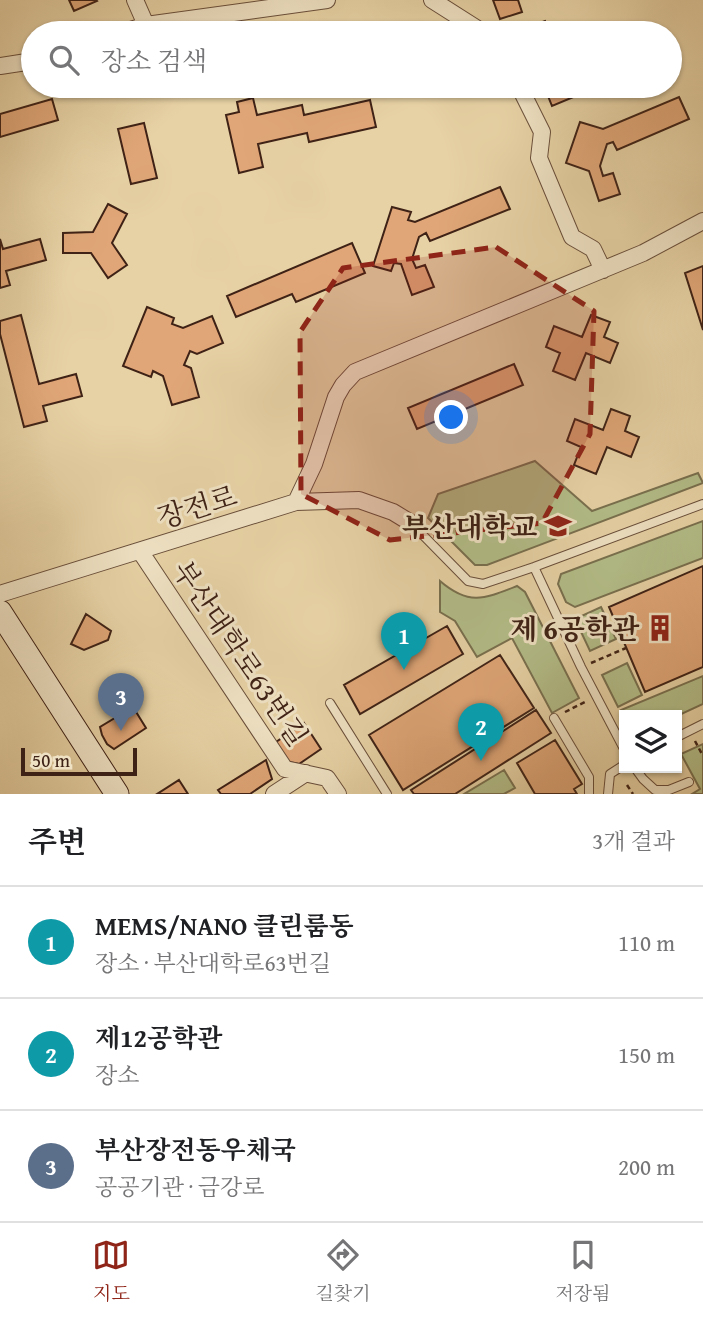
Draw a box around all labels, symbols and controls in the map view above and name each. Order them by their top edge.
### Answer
search box [21,21,682,98]
icon: search [45,41,83,79]
text: 장소 검색 [101,41,207,80]
your location [434,400,468,434]
street label: 장전로 [152,475,242,537]
place label: 부산대학교 [402,506,537,547]
school or university icon: 부산대학교 [543,511,573,541]
street label: 부산대학로63번길 [164,552,318,754]
place label: 제 6공학관 [510,608,640,649]
pin: 1 [381,612,427,670]
building icon: 제 6공학관 [645,613,675,643]
pin: 3 [98,673,144,731]
pin: 2 [458,703,504,761]
map controls [619,710,682,773]
button: layers [619,710,682,773]
scale bar [21,745,136,777]
text: 50 m [32,746,70,774]
text: 주변 [28,819,86,863]
text: 3개 결과 [592,824,675,857]
text: MEMS/NANO 클린룸동 [95,906,354,945]
text: 1 [45,926,57,959]
text: 110 m [618,926,675,959]
text: 장소 · 부산대학로63번길 [95,946,331,979]
text: 제12공학관 [95,1018,222,1057]
text: 2 [45,1038,57,1071]
text: 150 m [618,1038,675,1071]
text: 장소 [95,1058,139,1091]
text: 부산장전동우체국 [95,1130,296,1169]
text: 3 [45,1150,57,1183]
text: 200 m [618,1150,675,1183]
text: 공공기관 · 금강로 [95,1170,264,1203]
tab: 지도 [92,1236,130,1307]
tab: 길찾기 [315,1236,370,1307]
tab: 저장됨 [555,1236,611,1307]

